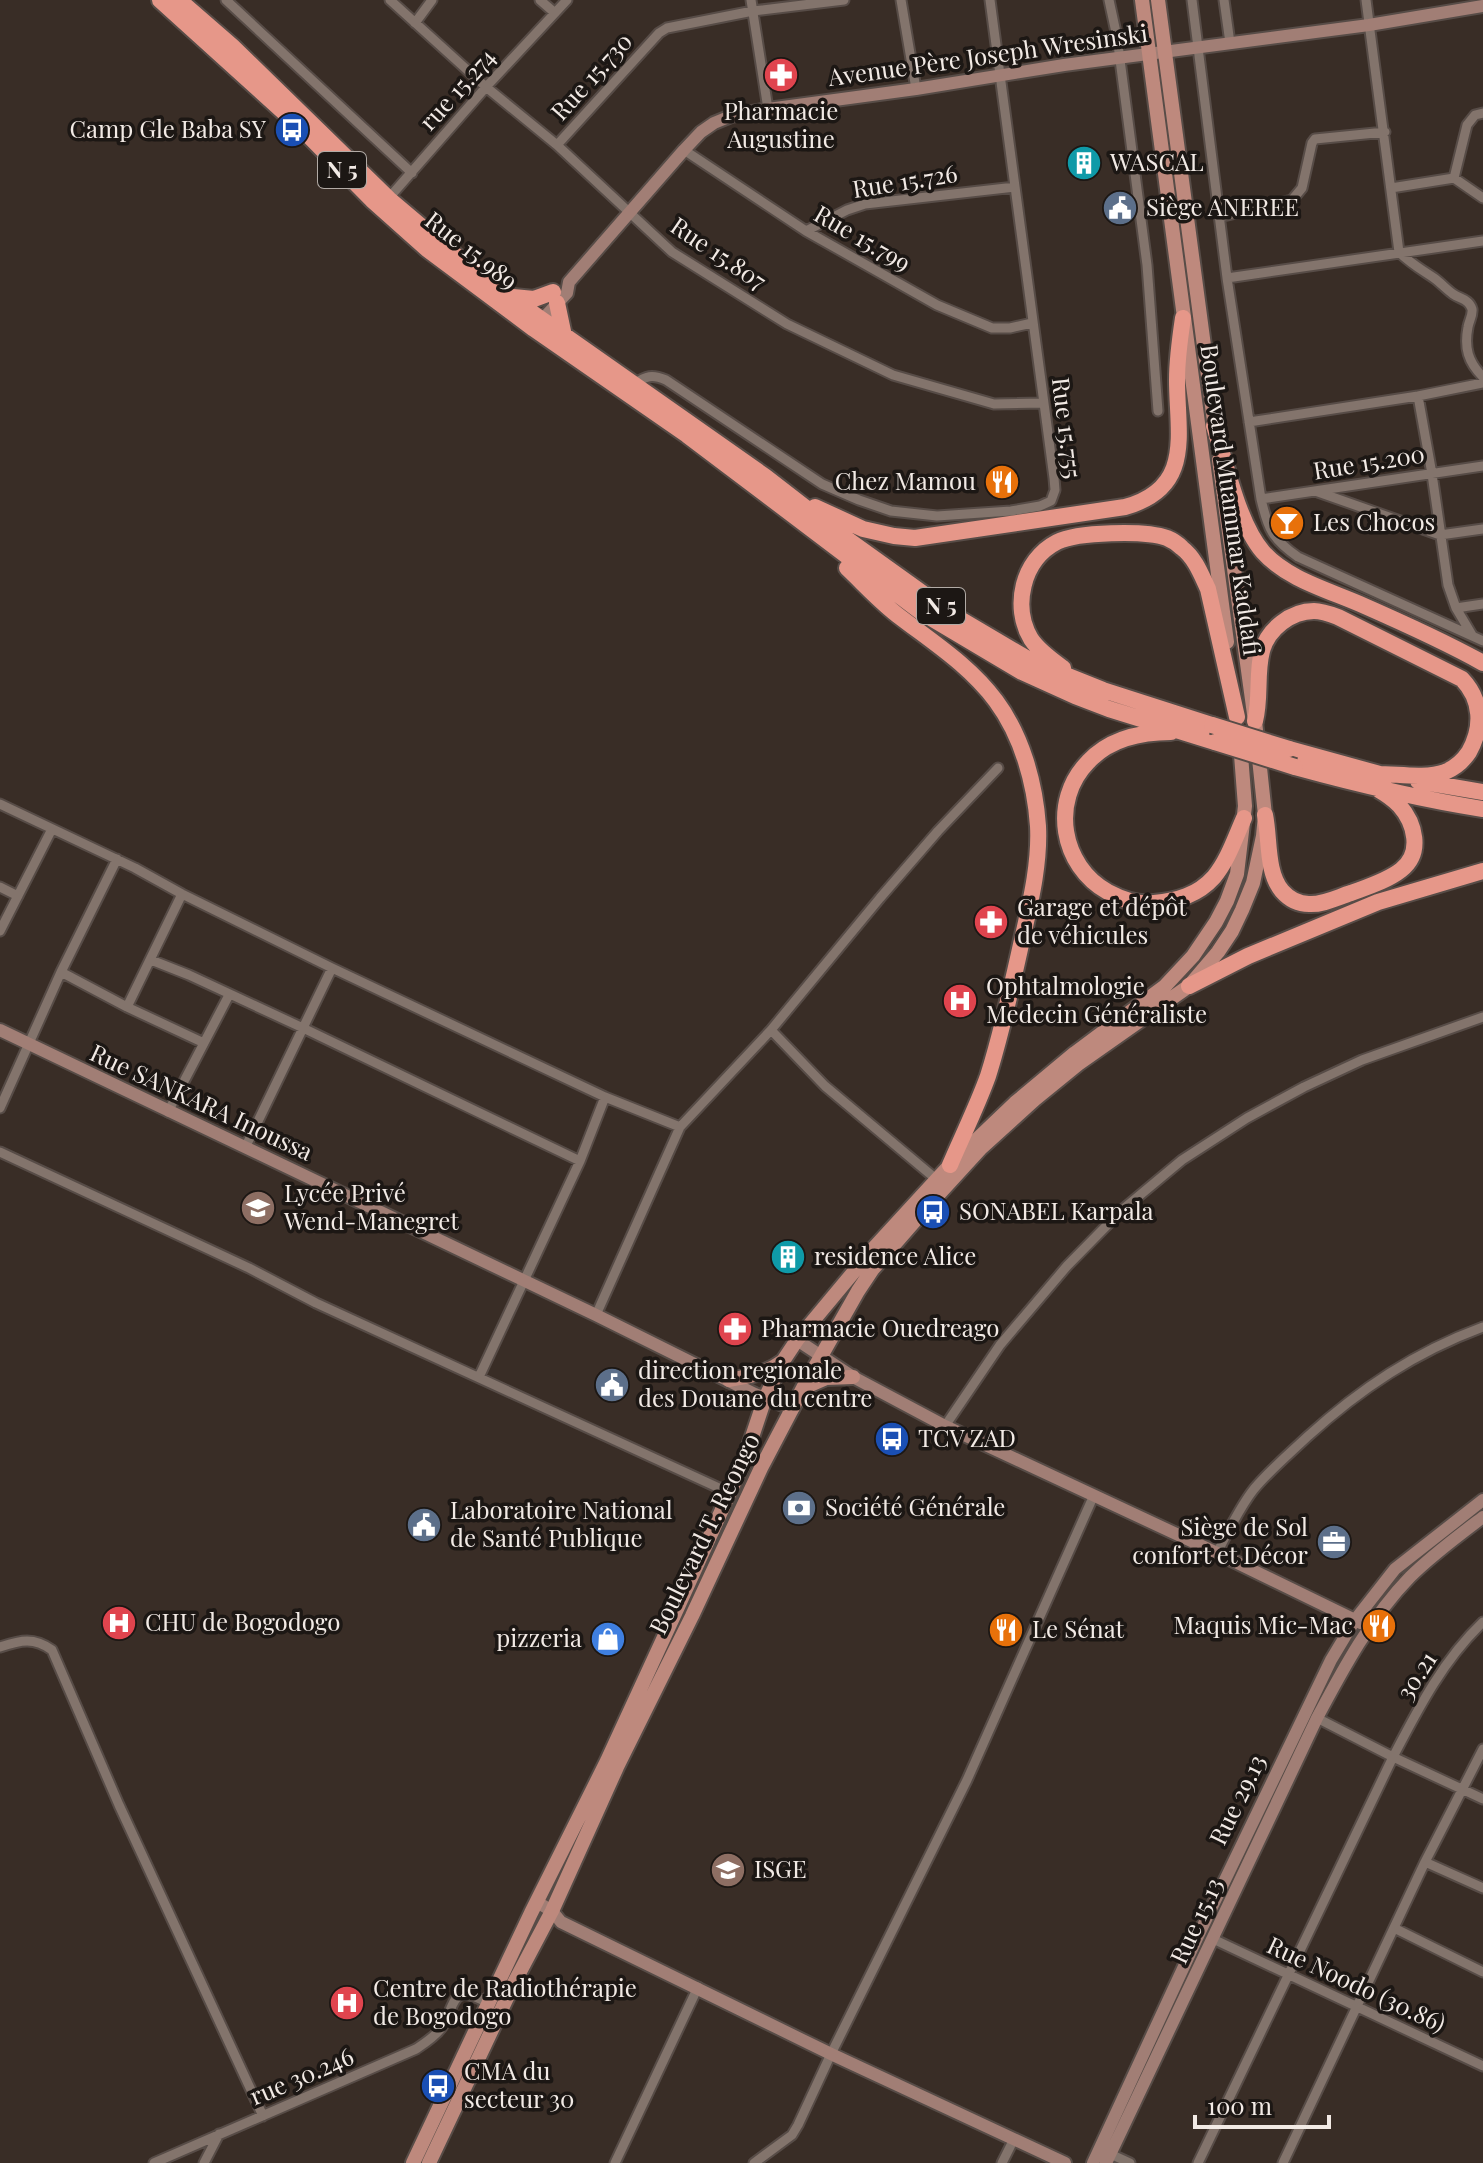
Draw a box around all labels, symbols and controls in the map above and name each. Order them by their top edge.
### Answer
street label: Avenue Père Joseph Wresinski [825,16,1149,92]
street label: Rue 15.730 [543,25,638,126]
street label: rue 15.274 [411,41,502,136]
pharmacy icon: Pharmacie Augustine [762,56,800,94]
place label: Pharmacie Augustine [724,94,838,154]
bus stop icon: Camp Gle Baba SY [273,111,311,149]
place label: Camp Gle Baba SY [70,112,267,144]
building icon: WASCAL [1065,144,1103,182]
place label: WASCAL [1109,145,1204,177]
road number: N 5 [318,152,366,188]
street label: Rue 15.726 [850,156,959,204]
public building icon: Siège ANEREE [1101,189,1139,227]
place label: Siège ANEREE [1146,190,1299,222]
street label: Rue 15.799 [809,197,917,278]
street label: Rue 15.989 [419,203,525,296]
street label: Rue 15.807 [665,209,773,296]
street label: Boulevard Muammar Kaddafi [1194,342,1270,658]
street label: Rue 15.755 [1046,375,1090,480]
street label: Rue 15.200 [1311,436,1427,486]
restaurant icon: Chez Mamou [983,463,1021,501]
place label: Chez Mamou [835,464,976,496]
bar icon: Les Chocos [1268,504,1306,542]
place label: Les Chocos [1313,505,1435,537]
road number: N 5 [917,588,965,624]
place label: Garage et dépôt de véhicules [1017,890,1187,950]
pharmacy icon: Garage et dépôt de véhicules [972,903,1010,941]
place label: Ophtalmologie Medecin Généraliste [986,969,1207,1029]
hospital icon: Ophtalmologie Medecin Généraliste [941,982,979,1020]
street label: Rue SANKARA Inoussa [85,1036,318,1167]
place label: Lycée Privé Wend-Manegret [283,1176,459,1236]
school or university icon: Lycée Privé Wend-Manegret [239,1189,277,1227]
bus stop icon: SONABEL Karpala [914,1193,952,1231]
place label: SONABEL Karpala [959,1194,1154,1226]
building icon: residence Alice [769,1238,807,1276]
place label: residence Alice [814,1239,976,1271]
pharmacy icon: Pharmacie Ouedreago [716,1310,754,1348]
place label: Pharmacie Ouedreago [761,1311,999,1343]
place label: direction regionale des Douane du centre [638,1353,872,1413]
public building icon: direction regionale des Douane du centre [593,1366,631,1404]
bus stop icon: TCV ZAD [873,1420,911,1458]
place label: TCV ZAD [918,1421,1016,1453]
street label: Boulevard T. Reongo [641,1427,766,1639]
bank icon: Société Générale [780,1489,818,1527]
place label: Société Générale [825,1490,1005,1522]
place label: Laboratoire National de Santé Publique [450,1493,673,1553]
public building icon: Laboratoire National de Santé Publique [405,1506,443,1544]
place label: Siège de Sol confort et Décor [1132,1510,1308,1570]
office icon: Siège de Sol confort et Décor [1315,1523,1353,1561]
hospital icon: CHU de Bogodogo [100,1604,138,1642]
place label: CHU de Bogodogo [145,1605,340,1637]
restaurant icon: Maquis Mic-Mac [1360,1607,1398,1645]
place label: Maquis Mic-Mac [1174,1608,1353,1640]
restaurant icon: Le Sénat [987,1611,1025,1649]
place label: Le Sénat [1032,1612,1125,1644]
shop icon: pizzeria [589,1620,627,1658]
place label: pizzeria [496,1621,582,1653]
street label: 30.21 [1388,1644,1443,1705]
street label: Rue 29.13 [1201,1749,1272,1850]
school or university icon: ISGE [709,1851,747,1889]
place label: ISGE [754,1852,807,1884]
street label: Rue 15.13 [1161,1872,1229,1968]
street label: Rue Noodo (30.86) [1263,1928,1451,2039]
place label: Centre de Radiothérapie de Bogodogo [373,1971,637,2031]
hospital icon: Centre de Radiothérapie de Bogodogo [328,1984,366,2022]
street label: rue 30.246 [244,2039,358,2111]
place label: CMA du secteur 30 [464,2054,575,2114]
bus stop icon: CMA du secteur 30 [419,2067,457,2105]
scale bar [1195,2079,1329,2129]
text: 100 m [1207,2089,1272,2121]

